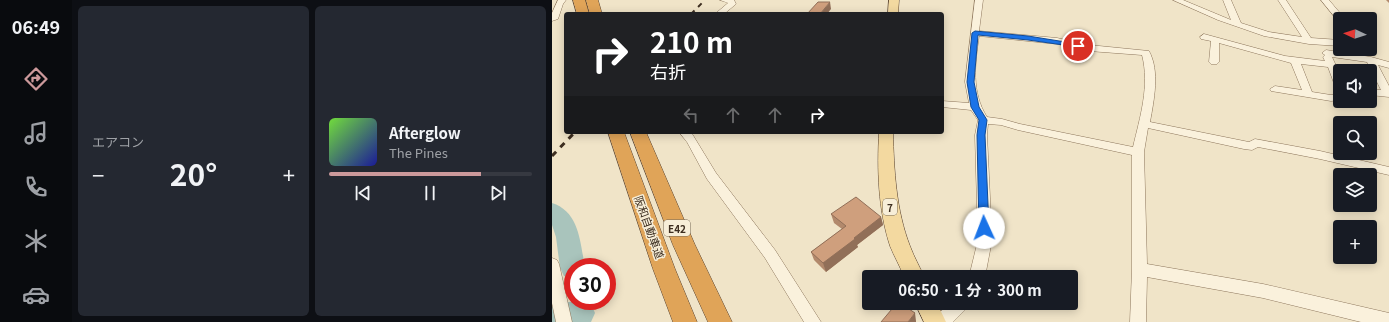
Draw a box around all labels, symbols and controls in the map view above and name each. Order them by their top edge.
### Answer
north arrow [1333,12,1377,56]
map controls [1333,12,1377,264]
text: 06:49 [12,13,60,39]
text: 210 m [650,21,733,61]
icon: right [584,28,636,80]
pin [1061,29,1095,63]
icon: arrive [1067,35,1089,57]
text: 右折 [650,58,686,84]
button: sound [1333,64,1377,108]
icon: directions [22,65,50,93]
icon: left [680,104,702,126]
icon: ahead [722,104,744,126]
icon: ahead [764,104,786,126]
icon: right [806,104,828,126]
button: search [1333,116,1377,160]
icon: music [22,119,50,147]
text: Afterglow [389,122,461,143]
text: エアコン [92,132,144,151]
text: The Pines [389,143,448,162]
text: 20° [170,151,217,195]
text: − [92,158,104,190]
text: + [283,158,295,190]
button: layers [1333,168,1377,212]
icon: phone [22,173,50,201]
icon: previous [352,182,374,204]
icon: pause [419,182,441,204]
icon: next [487,182,509,204]
street label: 阪和自動車道 [631,193,669,261]
road number: 7 [883,199,897,215]
position arrow [963,207,1005,249]
road number: E42 [664,220,690,236]
button: + [1333,220,1377,264]
icon: climate [22,227,50,255]
speed limit sign: 30 [564,258,616,310]
text: 06:50 · 1 分 · 300 m [898,279,1042,300]
icon: car [22,281,50,309]

